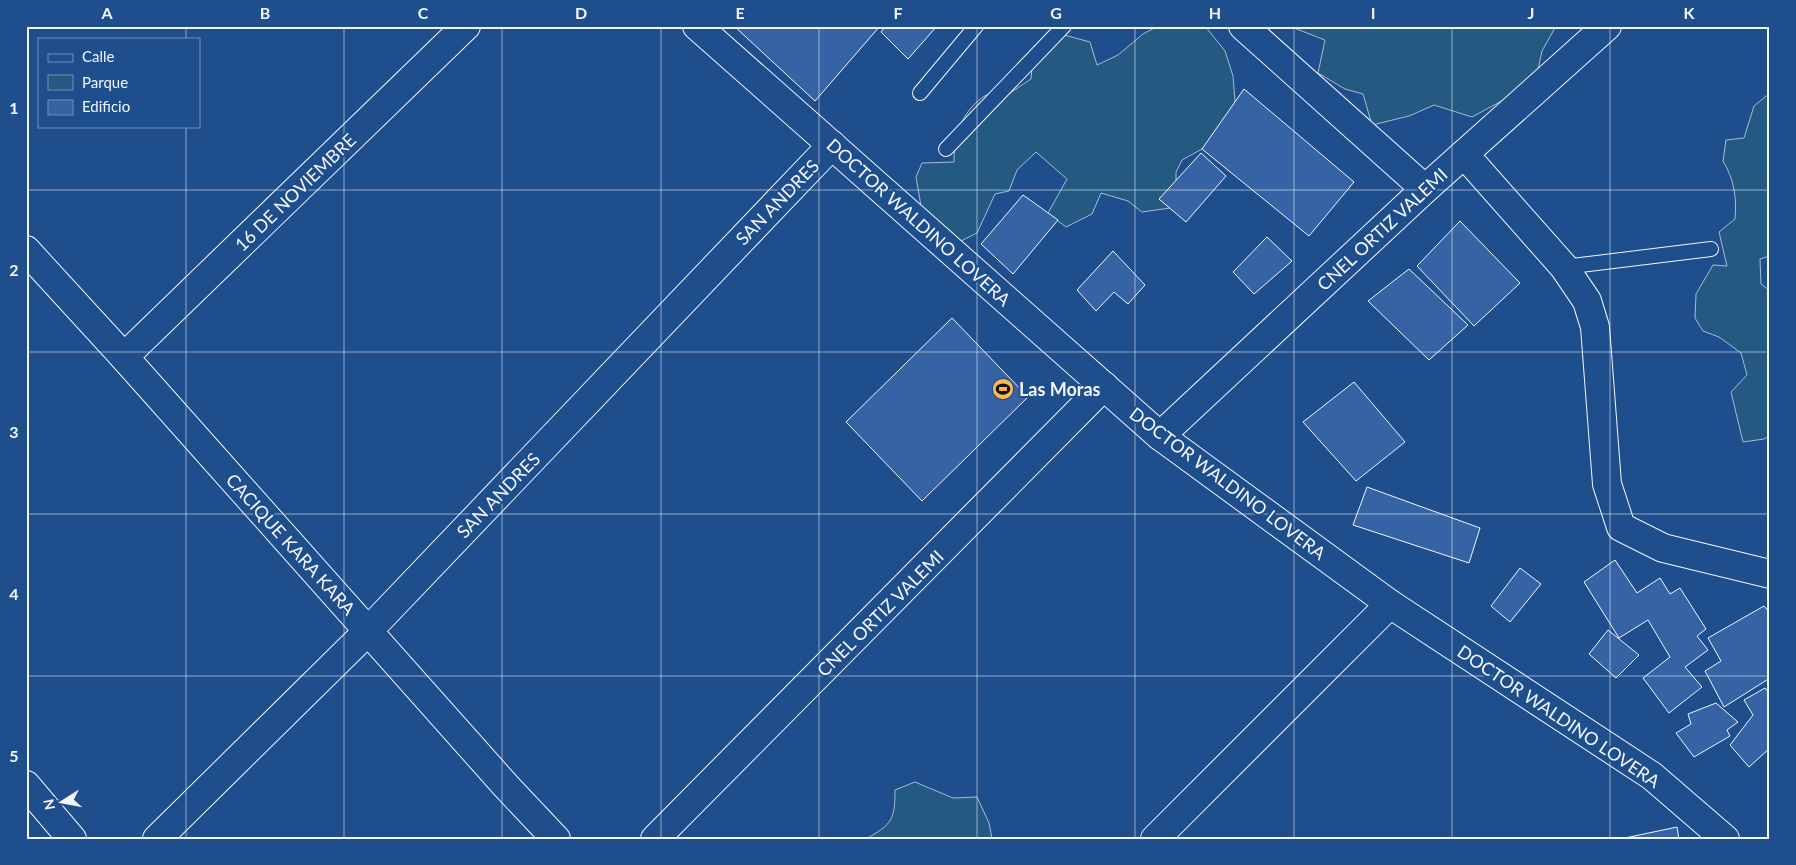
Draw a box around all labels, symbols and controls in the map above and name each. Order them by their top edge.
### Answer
text: A [100,3,113,22]
text: B [260,3,270,22]
text: C [418,3,429,22]
text: D [575,3,587,22]
text: E [735,3,745,22]
text: F [893,3,903,22]
text: G [1050,3,1062,22]
text: H [1209,3,1221,22]
text: I [1371,3,1375,22]
text: J [1528,3,1534,22]
text: K [1684,3,1696,22]
legend [38,38,200,128]
text: Calle [82,47,115,65]
text: Parque [82,73,128,91]
text: Edificio [82,97,130,115]
text: 1 [9,98,19,117]
street label: 16 DE NOVIEMBRE [230,129,360,255]
street label: DOCTOR WALDINO LOVERA [823,134,1016,311]
street label: SAN ANDRES [731,155,823,249]
street label: CNEL ORTIZ VALEMI [1312,163,1452,295]
text: 2 [9,260,19,279]
sports icon: Las Moras [991,377,1015,401]
place label: Las Moras [1019,378,1101,400]
street label: DOCTOR WALDINO LOVERA [1126,402,1331,564]
text: 3 [9,422,19,441]
street label: SAN ANDRES [452,448,544,542]
street label: CACIQUE KARA KARA [222,469,361,620]
street label: CNEL ORTIZ VALEMI [812,545,948,681]
text: 4 [9,584,19,603]
street label: DOCTOR WALDINO LOVERA [1453,640,1665,793]
text: 5 [9,746,19,765]
north arrow [38,778,88,828]
text: N [39,798,58,811]

